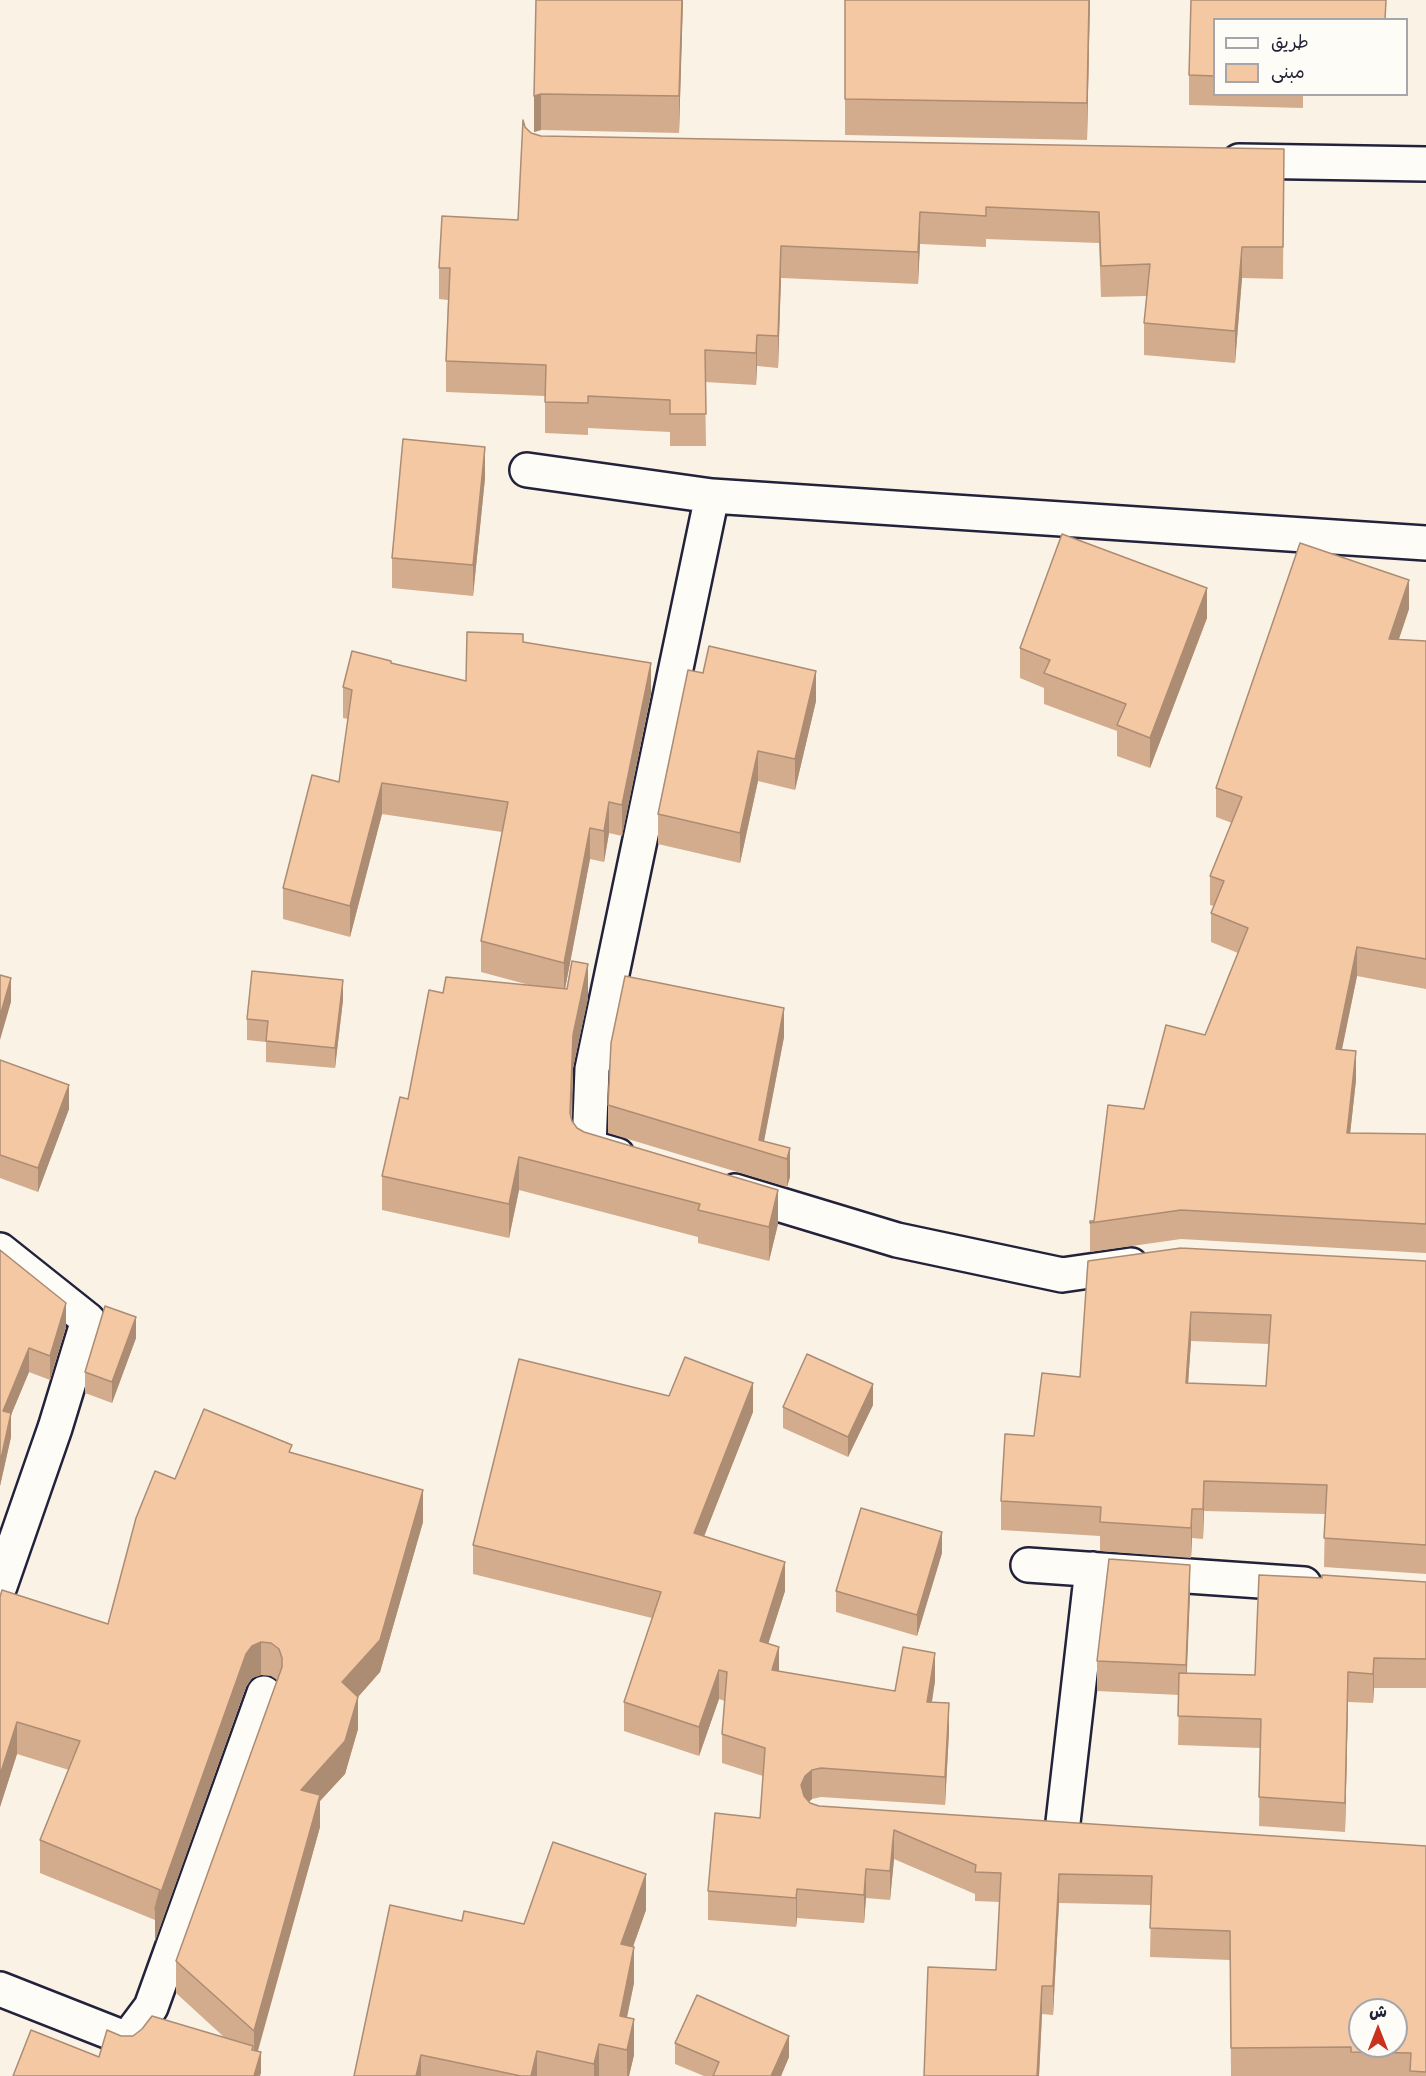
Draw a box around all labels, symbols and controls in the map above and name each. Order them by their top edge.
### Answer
legend [1213,18,1408,96]
text: طريق [1271,31,1309,53]
text: مبنى [1271,61,1305,83]
north arrow [1348,1998,1408,2058]
text: ش [1369,2002,1387,2021]

